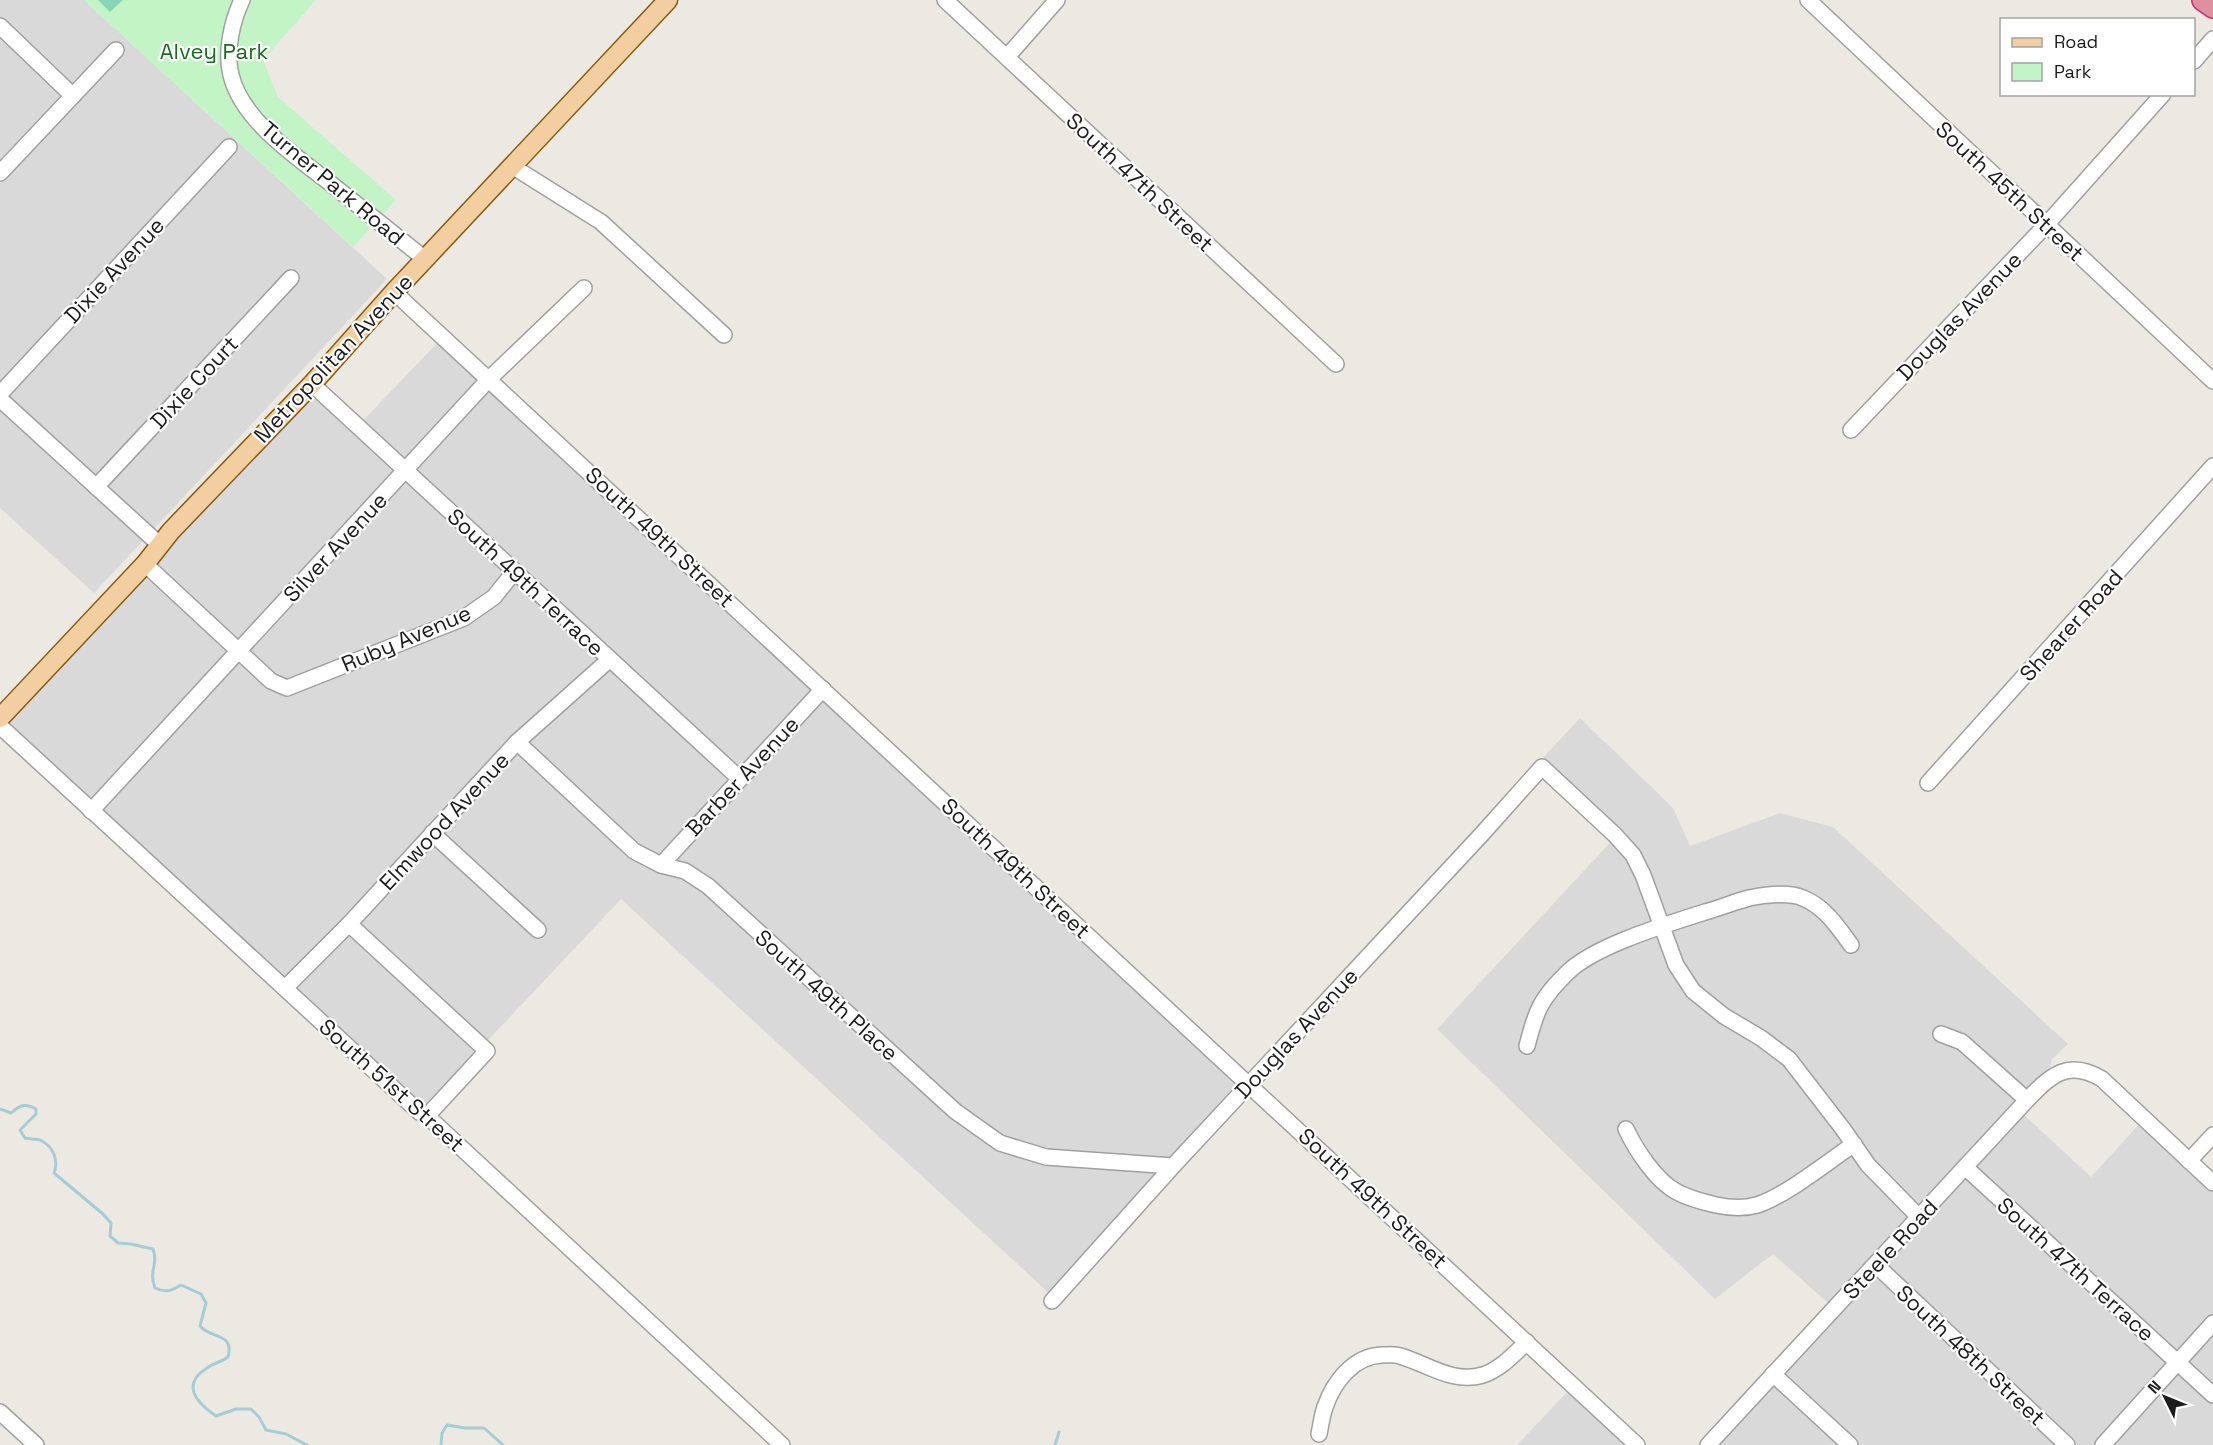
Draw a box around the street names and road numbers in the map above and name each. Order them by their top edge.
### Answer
street label: South 47th Street [1060,106,1220,258]
street label: Turner Park Road [255,115,411,251]
street label: South 45th Street [1930,115,2090,267]
street label: Dixie Avenue [58,211,170,329]
street label: Douglas Avenue [1890,246,2028,386]
street label: Metropolitan Avenue [247,268,419,448]
street label: Dixie Court [144,330,244,434]
street label: South 49th Street [580,461,740,613]
street label: Silver Avenue [277,486,393,608]
street label: South 49th Terrace [442,502,610,662]
street label: Shearer Road [2013,563,2129,687]
street label: Ruby Avenue [337,598,475,678]
street label: Barber Avenue [679,710,805,842]
street label: Elmwood Avenue [373,746,515,896]
street label: South 49th Street [936,792,1096,944]
street label: South 49th Place [749,923,905,1067]
street label: Douglas Avenue [1228,962,1364,1104]
street label: South 51st Street [313,1012,471,1158]
street label: South 49th Street [1293,1122,1453,1274]
street label: South 47th Terrace [1991,1191,2161,1347]
street label: Steele Road [1836,1193,1944,1305]
street label: South 48th Street [1891,1279,2051,1431]

